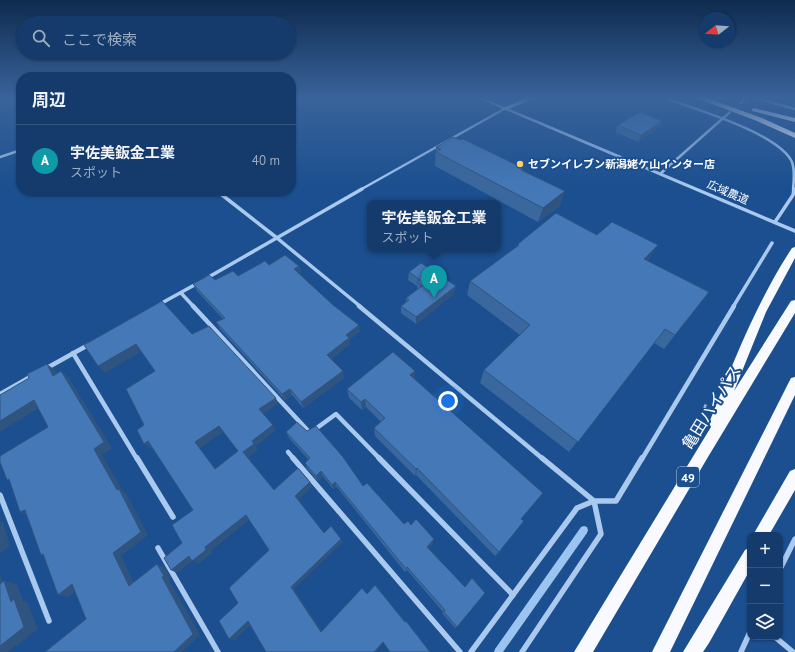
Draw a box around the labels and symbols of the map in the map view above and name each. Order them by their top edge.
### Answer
north arrow [699,12,735,48]
place label: セブンイレブン新潟姥ケ山インター店 [528,157,715,171]
marker: セブンイレブン新潟姥ケ山インター店 [515,159,525,169]
street label: 広域農道 [705,177,751,207]
pin: A [421,265,447,298]
street label: 亀田バイパス [677,361,745,453]
your location [438,391,458,411]
road number: 49 [677,467,699,487]

